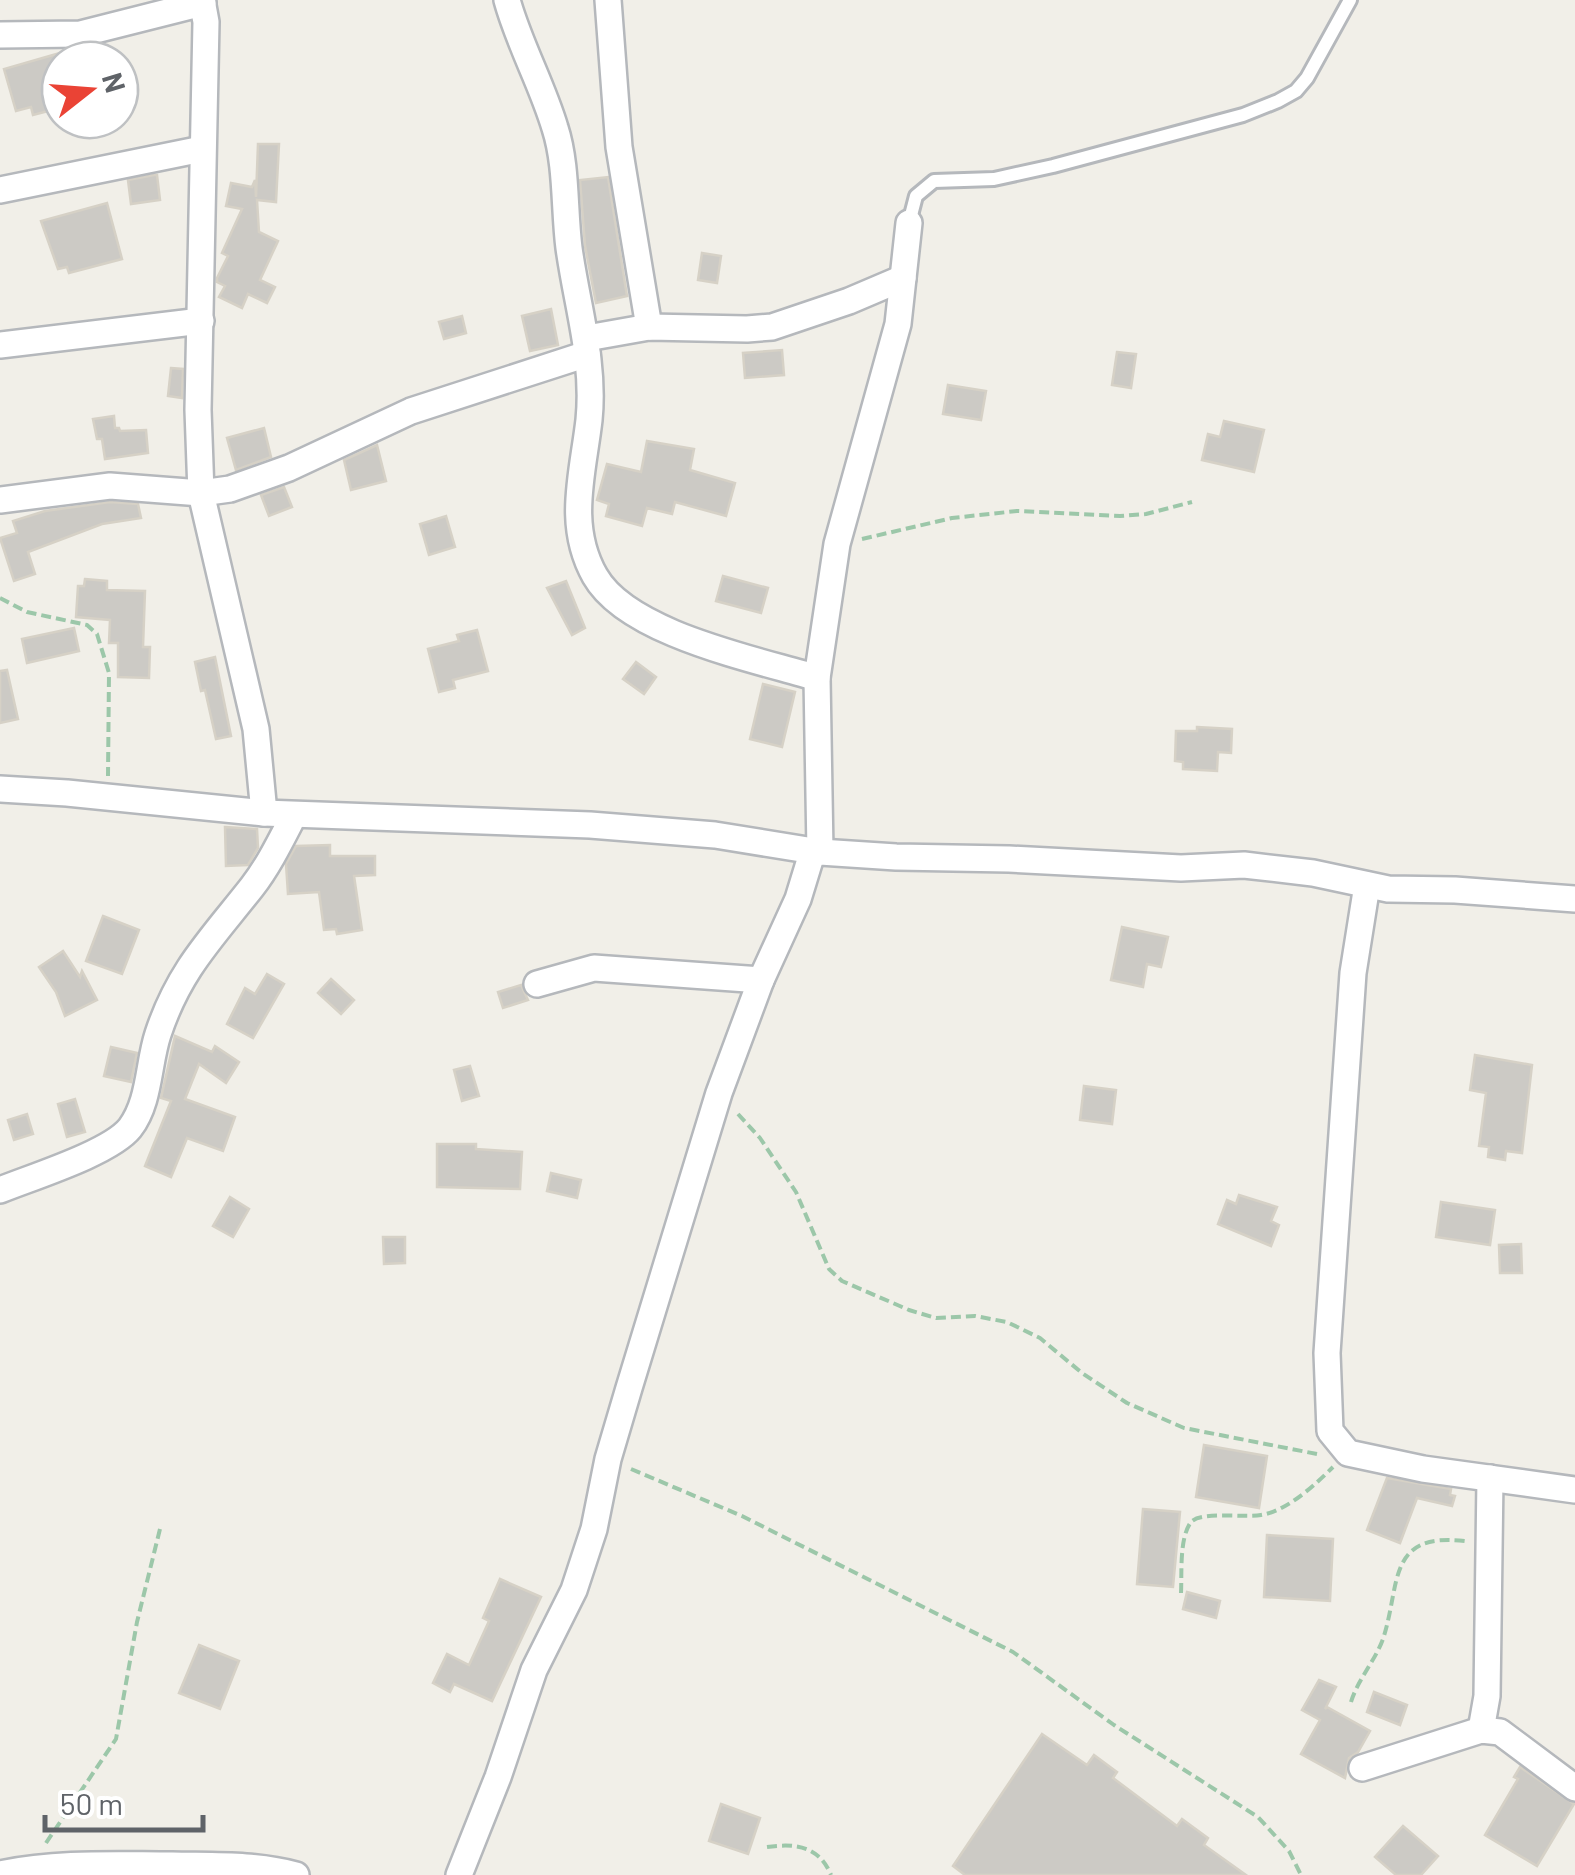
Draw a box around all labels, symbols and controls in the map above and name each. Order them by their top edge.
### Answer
north arrow [40,40,140,140]
text: N [96,69,134,96]
scale bar [45,1770,202,1832]
text: 50 m [60,1785,123,1821]

